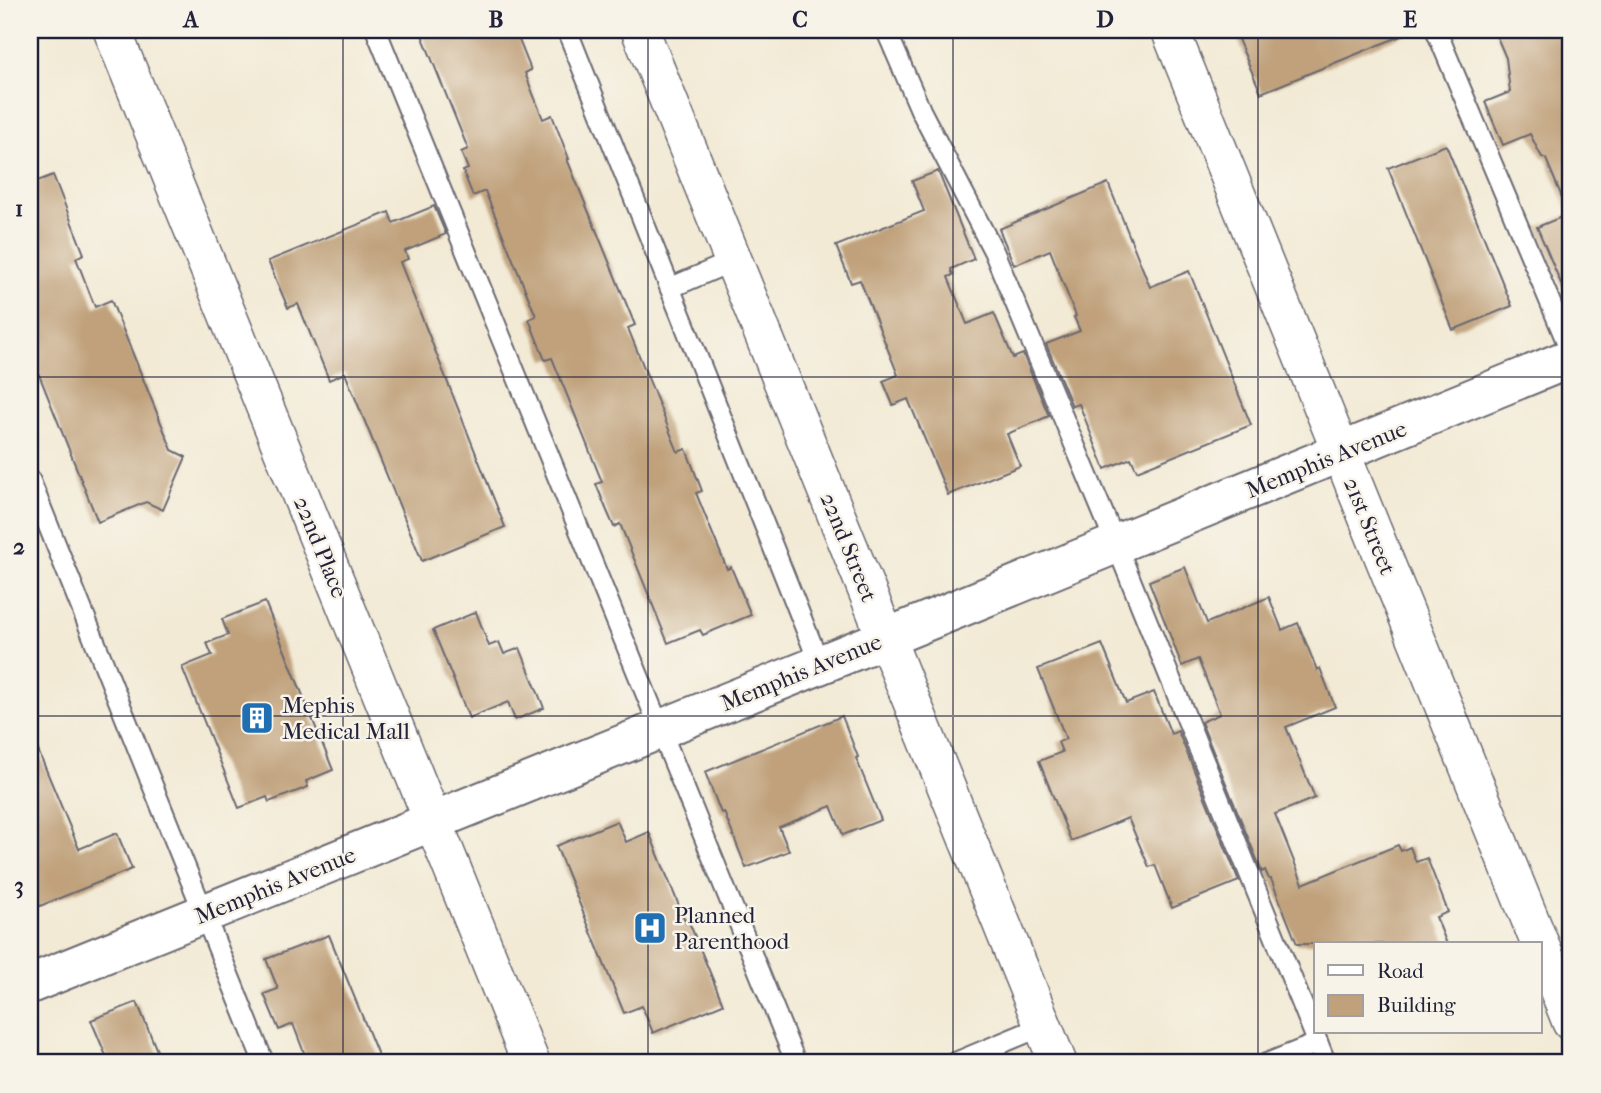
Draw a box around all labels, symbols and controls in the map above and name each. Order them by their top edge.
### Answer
text: A [182,6,200,33]
text: B [489,6,504,33]
text: C [792,6,808,33]
text: D [1096,6,1114,33]
text: E [1403,6,1417,33]
text: 1 [15,195,23,222]
street label: Memphis Avenue [1242,415,1410,504]
street label: 21st Street [1338,474,1401,579]
street label: 22nd Street [814,489,883,606]
street label: 22nd Place [288,493,353,602]
text: 2 [13,533,25,560]
street label: Memphis Avenue [717,628,885,717]
place label: Mephis Medical Mall [282,692,410,745]
building icon: Mephis Medical Mall [238,699,276,737]
street label: Memphis Avenue [191,841,359,930]
text: 3 [14,872,24,899]
place label: Planned Parenthood [674,902,790,955]
hospital icon: Planned Parenthood [631,909,669,947]
legend [1314,942,1542,1034]
text: Road [1377,959,1424,983]
text: Building [1377,993,1456,1017]

